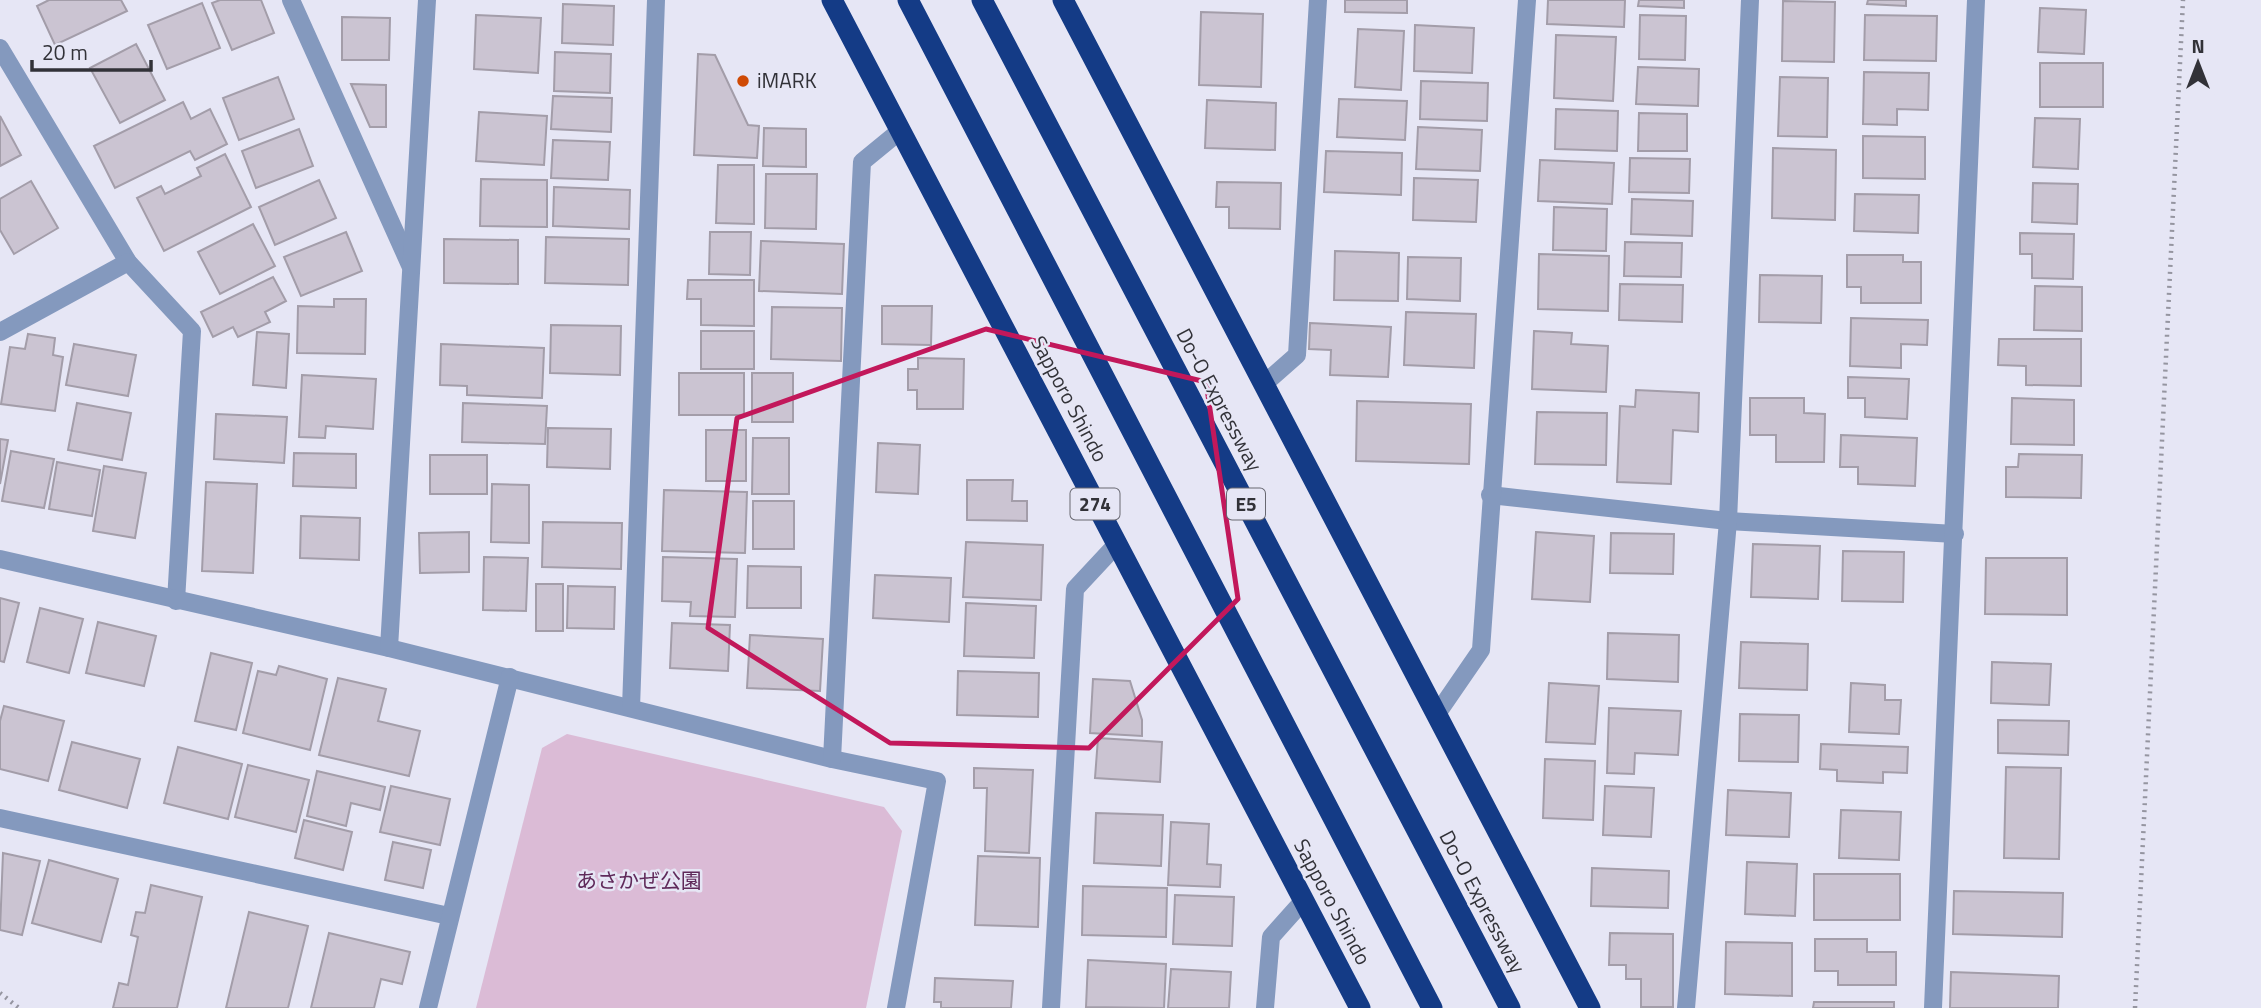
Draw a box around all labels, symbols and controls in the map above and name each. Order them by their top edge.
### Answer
scale bar [32,28,150,72]
north arrow [2163,28,2233,98]
text: N [2191,31,2205,60]
text: 20 m [42,36,88,68]
place label: iMARK [757,64,817,96]
marker: iMARK [735,73,751,89]
street label: Do-O Expressway [1169,322,1271,477]
street label: Sapporo Shindo [1023,330,1117,467]
road number: 274 [1070,489,1120,520]
road number: E5 [1227,489,1265,520]
street label: Do-O Expressway [1432,824,1534,979]
street label: Sapporo Shindo [1286,833,1380,970]
park label: あさかぜ公園 [576,864,702,896]

